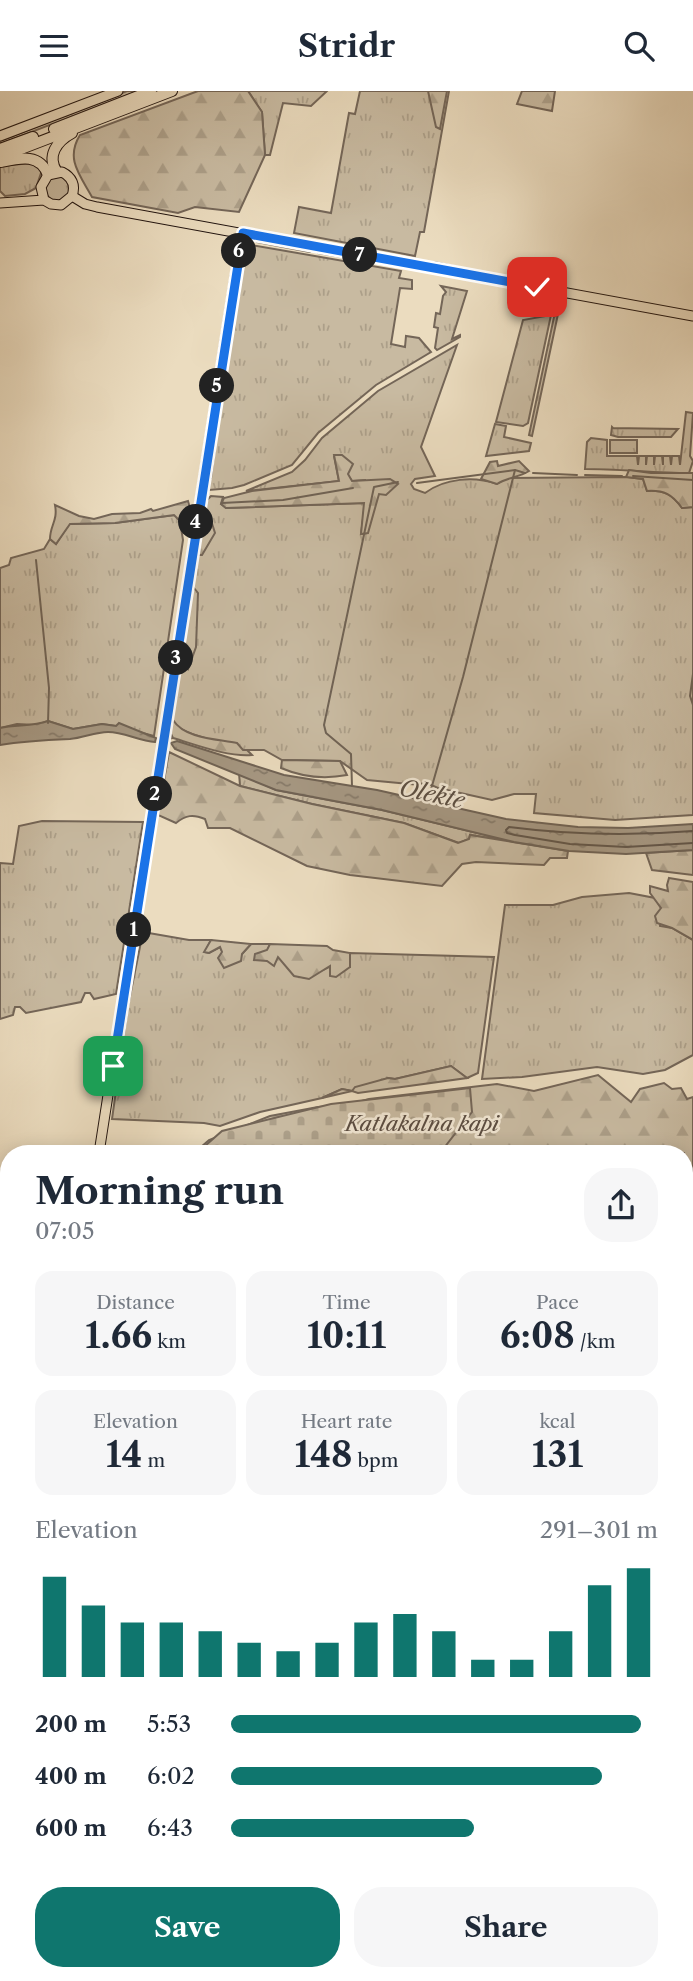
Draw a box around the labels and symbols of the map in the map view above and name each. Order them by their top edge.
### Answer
pin: 6 [222,233,256,269]
pin: 7 [342,237,378,273]
pin [507,257,567,317]
pin: 5 [200,369,234,403]
pin: 4 [178,505,214,539]
pin: 3 [158,641,194,675]
water label: Olekte [397,773,468,815]
pin: 2 [138,777,172,811]
pin: 1 [116,913,152,947]
pin [83,1036,143,1096]
park label: Katlakalna kapi [343,1111,500,1136]

